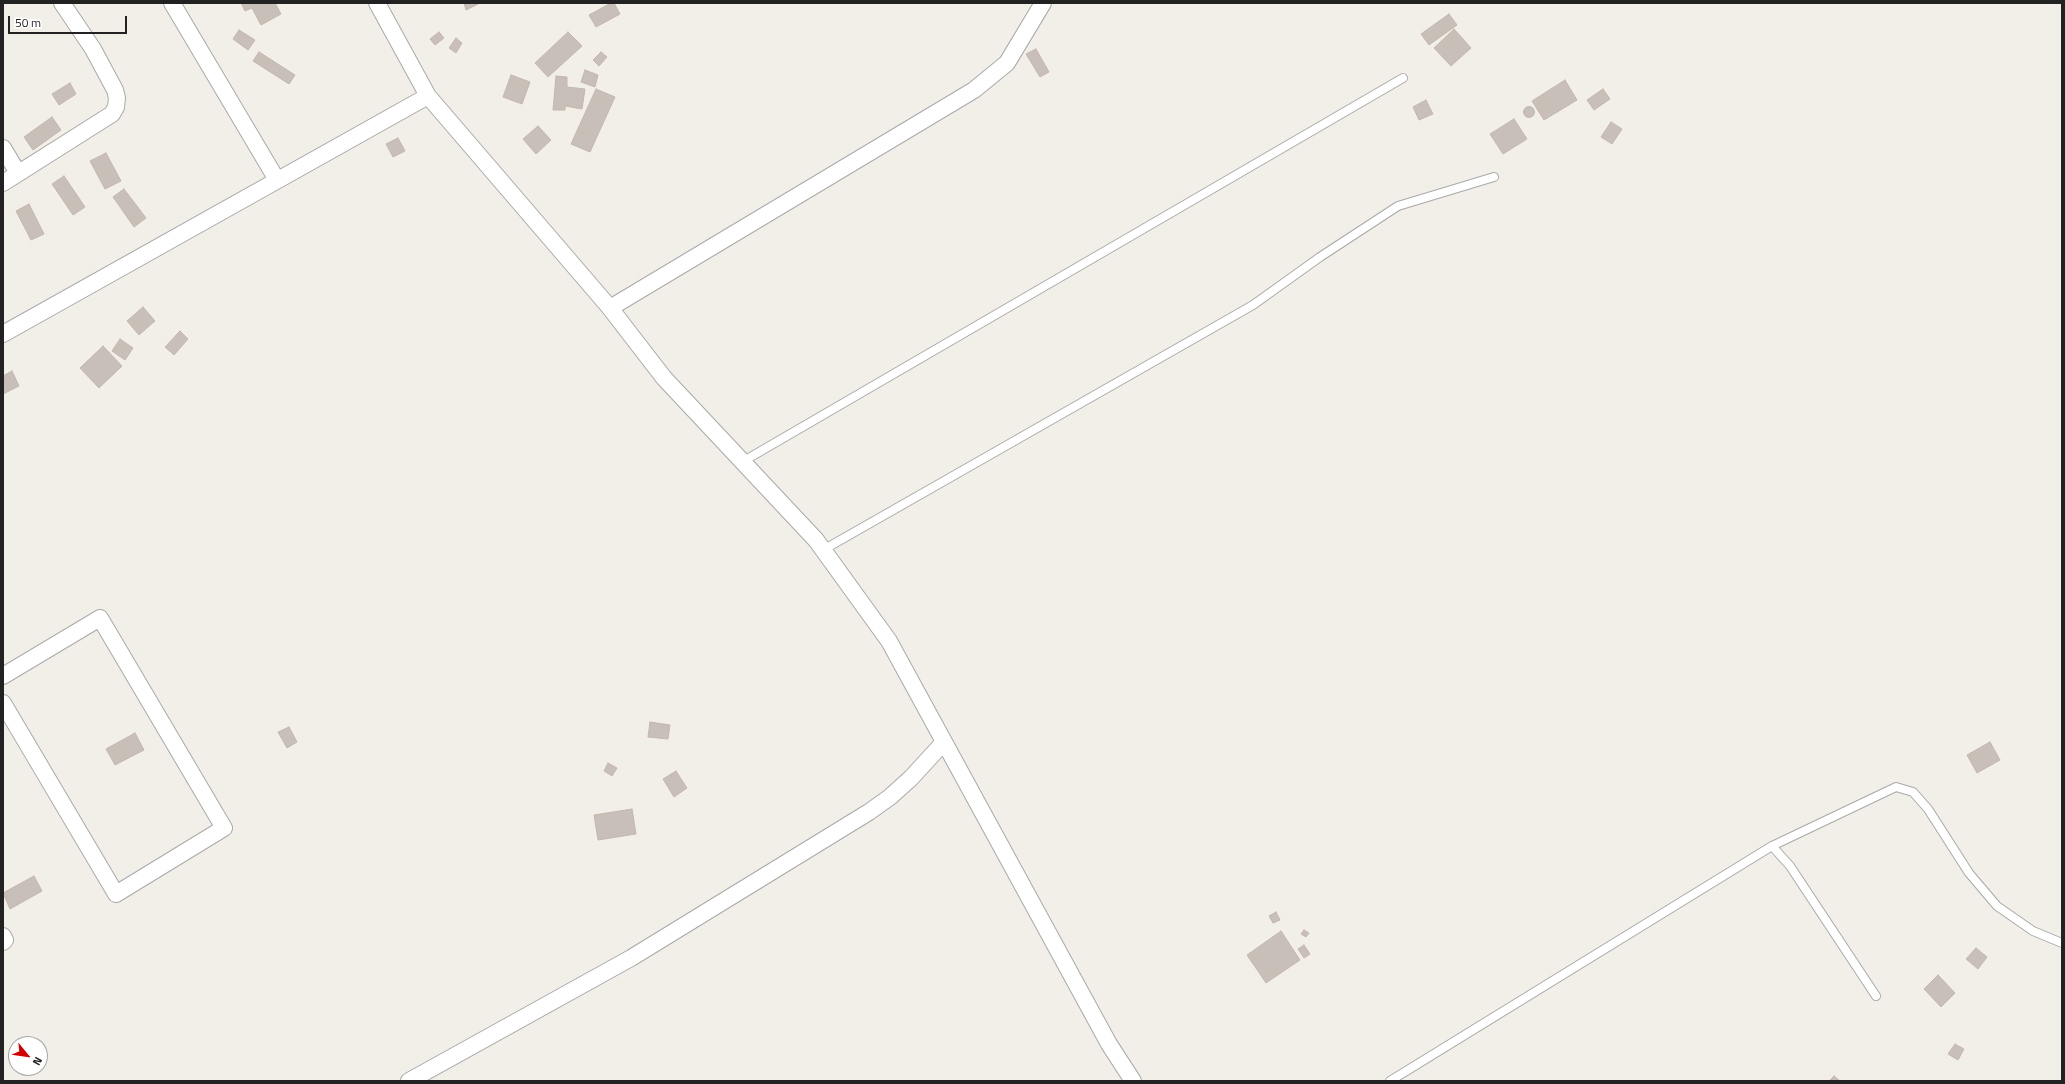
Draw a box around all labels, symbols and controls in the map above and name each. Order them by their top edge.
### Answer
scale bar [10,8,129,34]
text: 50 m [15,13,41,32]
north arrow [8,1036,48,1076]
text: N [29,1054,46,1069]

